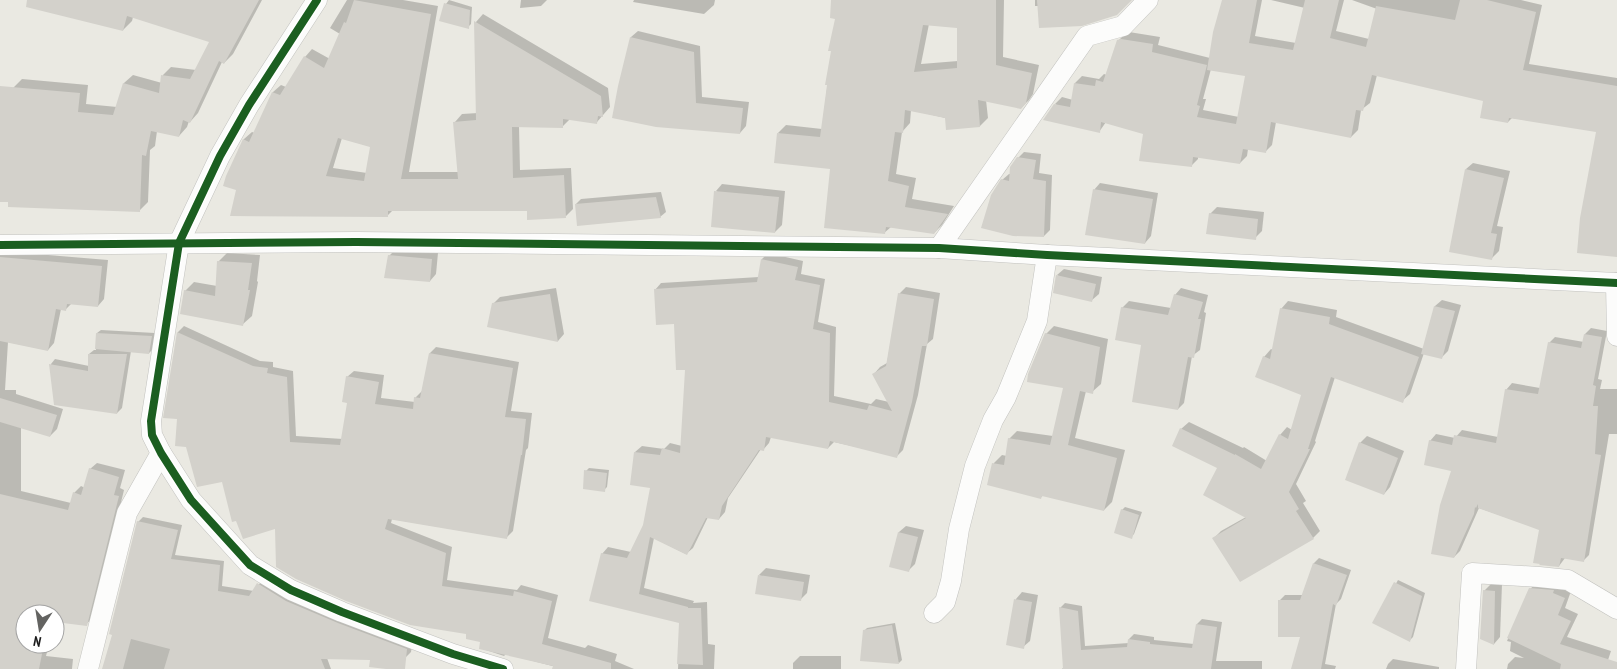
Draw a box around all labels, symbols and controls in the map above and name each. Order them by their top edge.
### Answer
north arrow [15,604,65,654]
text: N [32,632,43,651]

